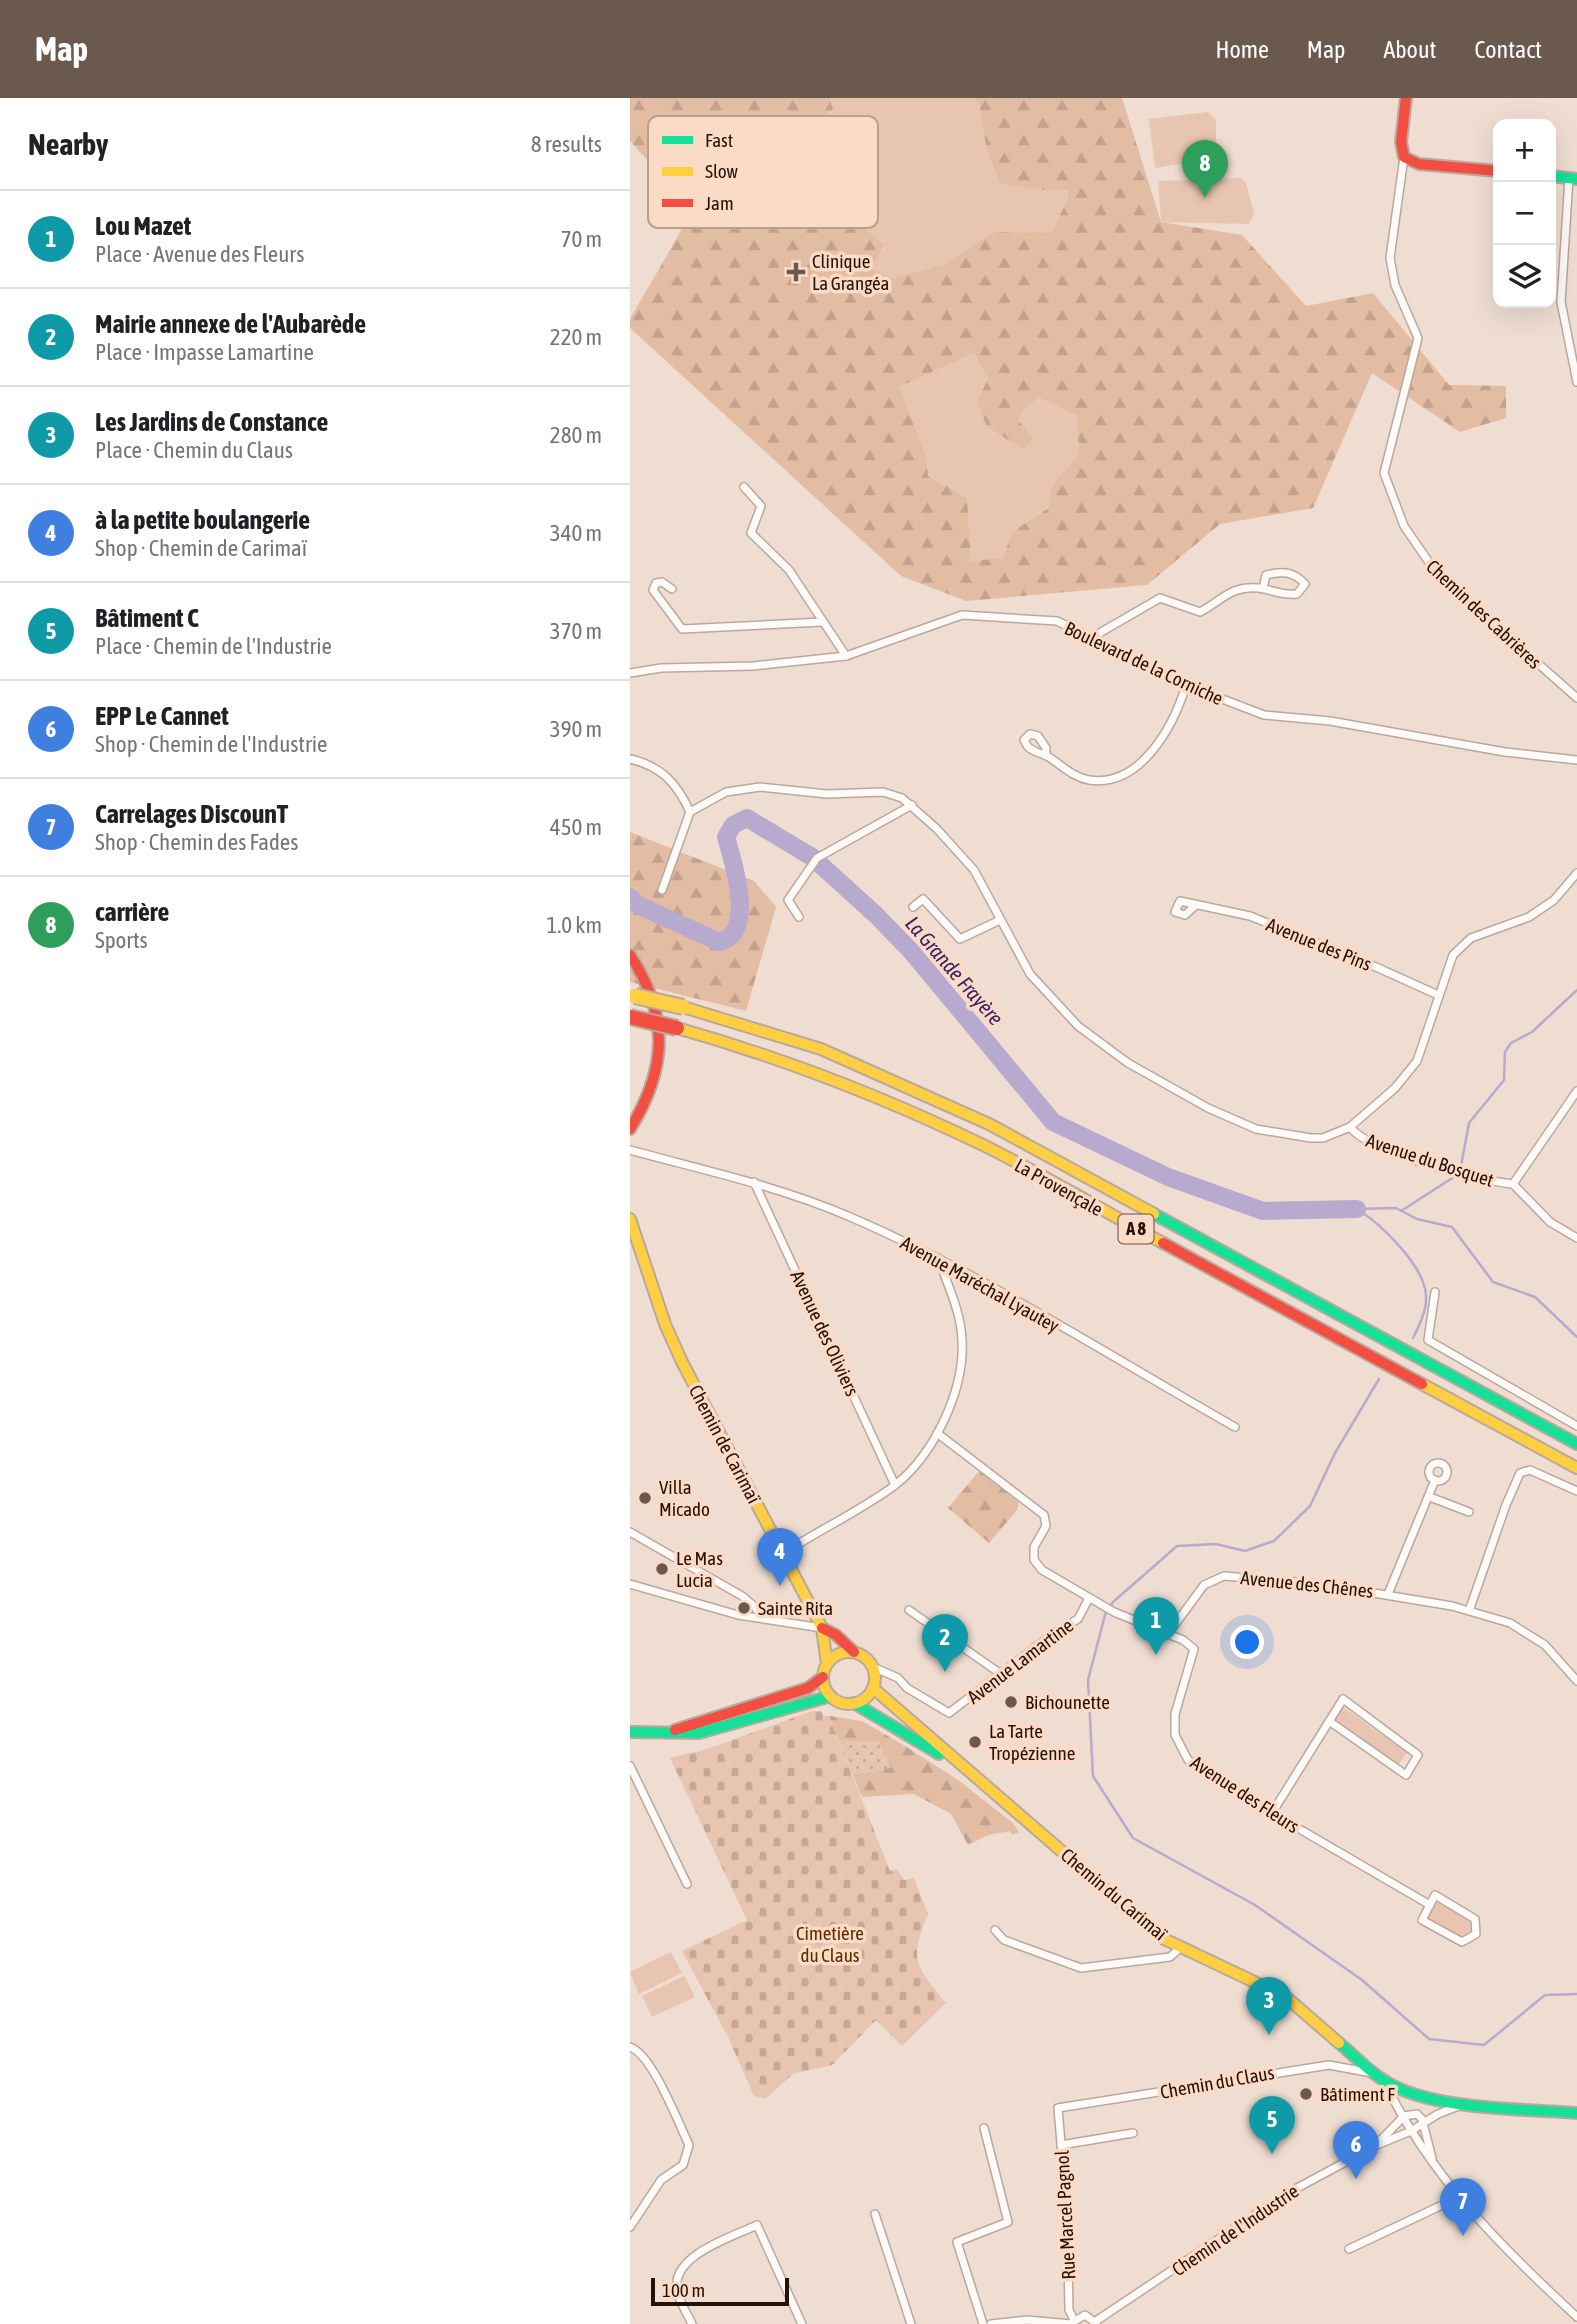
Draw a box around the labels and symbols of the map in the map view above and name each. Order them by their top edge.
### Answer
legend [648,116,878,228]
text: Fast [705,129,733,151]
pin: 8 [1182,140,1228,198]
text: Slow [705,160,739,182]
text: Jam [705,192,734,214]
place label: Clinique La Grangéa [812,250,889,294]
marker: Clinique La Grangéa [786,262,806,282]
street label: Chemin des Cabrières [1422,555,1546,673]
street label: Boulevard de la Corniche [1061,617,1227,709]
water label: La Grande Frayère [901,911,1009,1030]
street label: Avenue des Pins [1263,913,1375,975]
street label: Avenue du Bosquet [1363,1129,1497,1191]
street label: La Provençale [1011,1154,1107,1220]
road number: A 8 [1119,1214,1154,1244]
street label: Avenue Maréchal Lyautey [897,1231,1063,1337]
street label: Avenue des Oliviers [786,1267,864,1399]
street label: Chemin de Carimaï [685,1381,766,1507]
place label: Villa Micado [659,1476,710,1520]
marker: Villa Micado [637,1490,653,1506]
pin: 4 [757,1528,803,1586]
place label: Le Mas Lucia [676,1547,723,1591]
marker: Le Mas Lucia [654,1561,670,1577]
street label: Avenue des Chênes [1240,1566,1375,1602]
place label: Sainte Rita [758,1597,833,1619]
pin: 1 [1133,1597,1179,1655]
marker: Sainte Rita [736,1600,752,1616]
pin: 2 [922,1614,968,1672]
street label: Avenue Lamartine [963,1614,1077,1708]
your location [1230,1625,1264,1659]
place label: Bichounette [1025,1691,1110,1713]
marker: Bichounette [1003,1694,1019,1710]
place label: La Tarte Tropézienne [989,1720,1075,1764]
marker: La Tarte Tropézienne [967,1734,983,1750]
street label: Avenue des Fleurs [1187,1751,1304,1837]
street label: Chemin du Carimaï [1057,1843,1172,1945]
park label: Cimetière du Claus [796,1922,864,1966]
pin: 3 [1246,1977,1292,2035]
street label: Chemin du Claus [1158,2061,1276,2103]
place label: Bâtiment F [1320,2083,1395,2105]
marker: Bâtiment F [1298,2086,1314,2102]
pin: 5 [1249,2096,1295,2154]
pin: 6 [1333,2121,1379,2179]
street label: Rue Marcel Pagnol [1051,2150,1079,2280]
pin: 7 [1440,2178,1486,2236]
street label: Chemin de l'Industrie [1168,2180,1302,2280]
scale bar [651,2275,789,2307]

